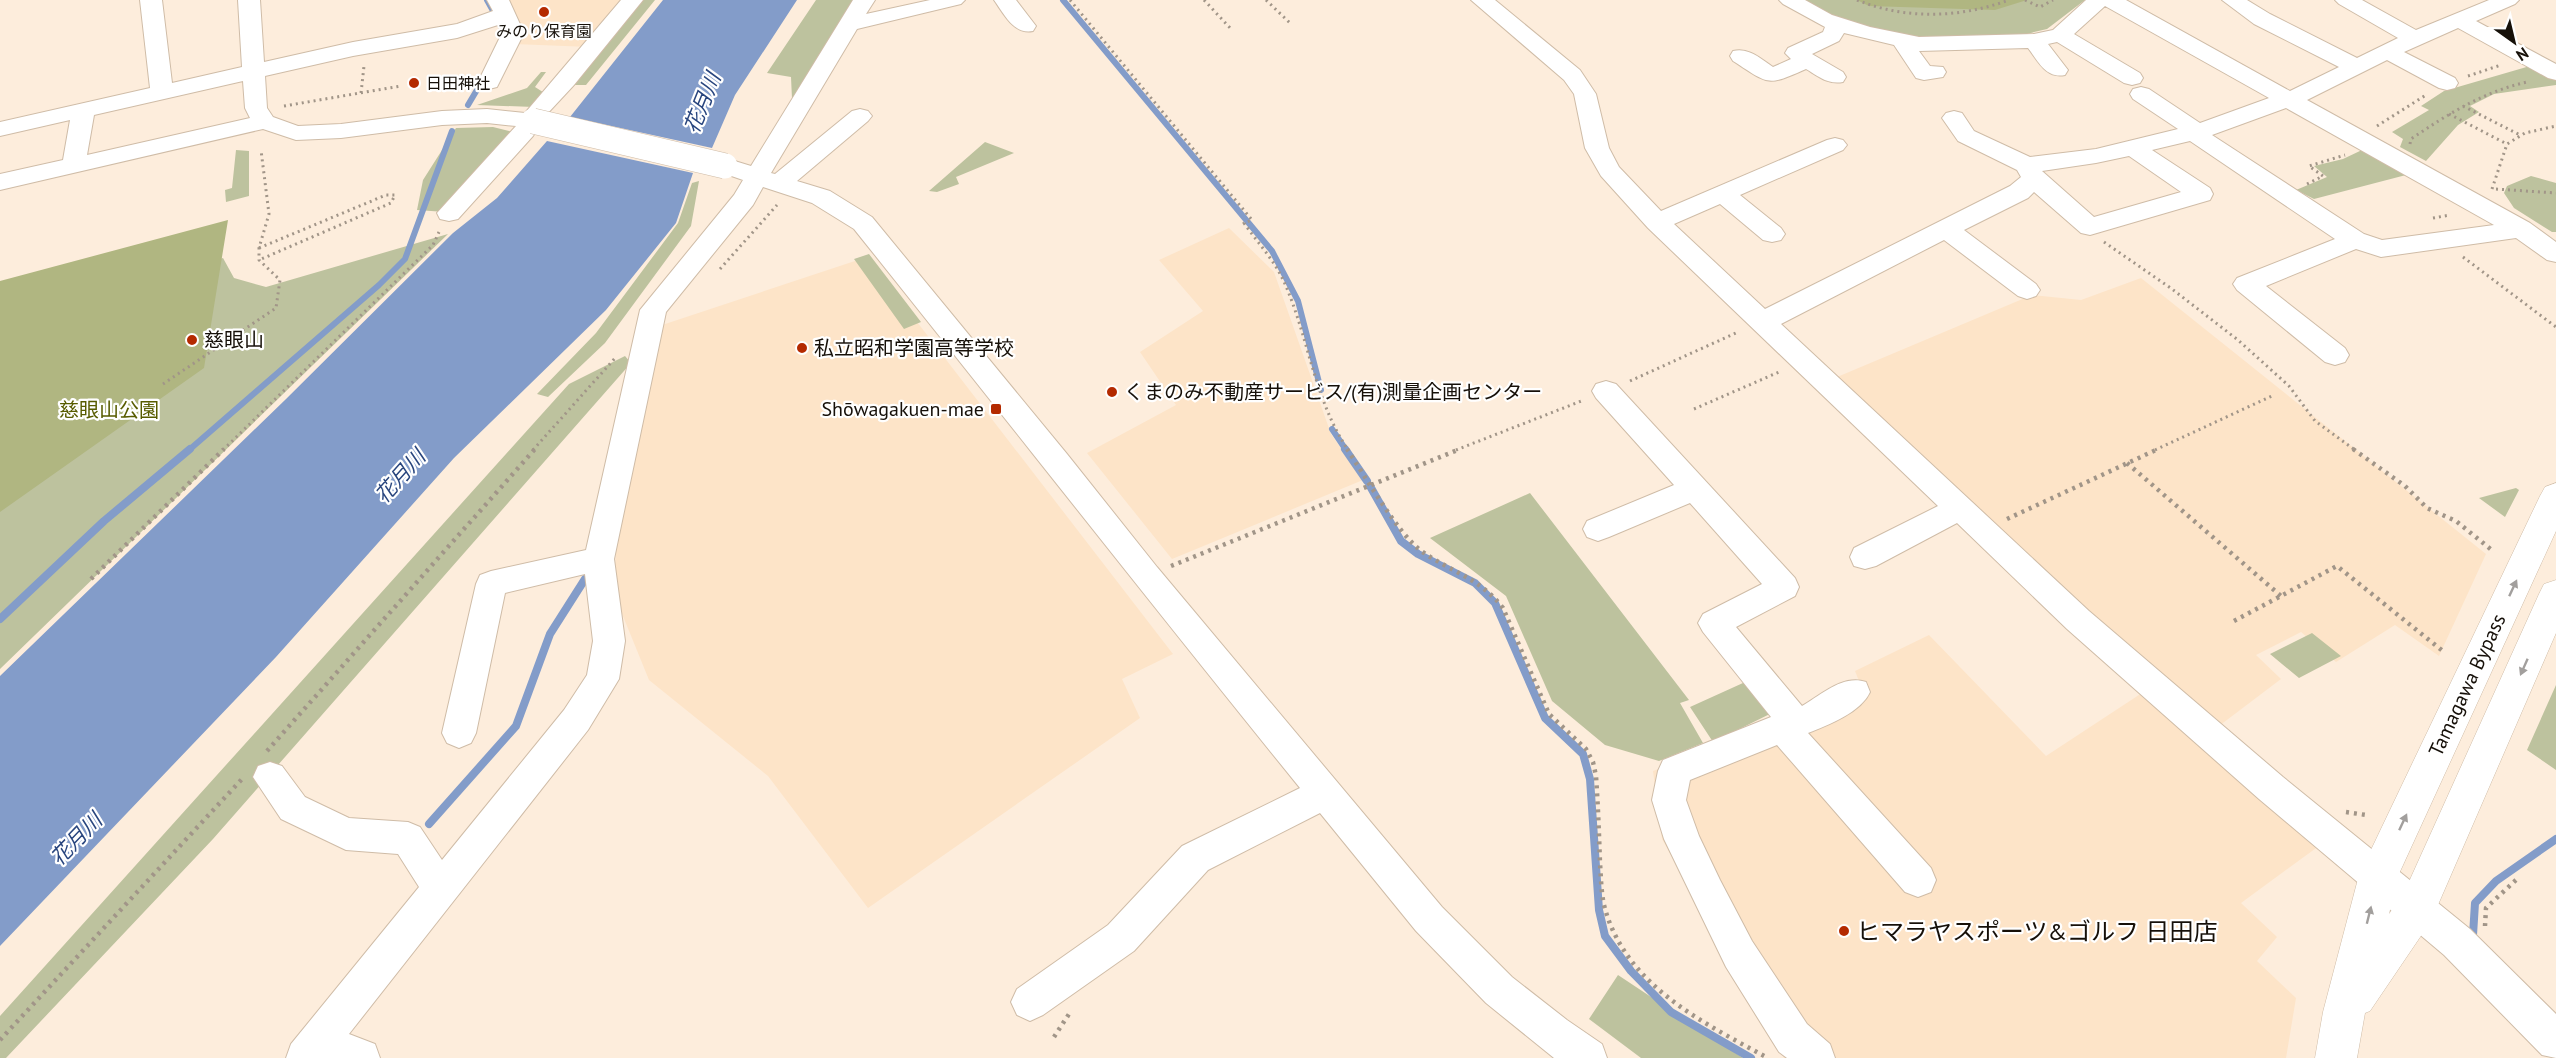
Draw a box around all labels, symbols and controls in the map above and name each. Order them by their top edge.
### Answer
marker: みのり保育園 [537,5,551,19]
north arrow [2484,12,2544,72]
place label: みのり保育園 [496,21,592,41]
text: N [2512,43,2532,66]
water label: 花月川 [678,67,727,137]
place label: 日田神社 [426,73,490,93]
marker: 日田神社 [407,76,421,90]
place label: 慈眼山 [204,327,264,353]
marker: 慈眼山 [185,333,199,347]
place label: 私立昭和学園高等学校 [814,335,1014,361]
marker: 私立昭和学園高等学校 [795,341,809,355]
place label: くまのみ不動産サービス/(有)測量企画センター [1124,379,1542,405]
marker: くまのみ不動産サービス/(有)測量企画センター [1105,385,1119,399]
place label: Shōwagakuen-mae [821,396,984,422]
park label: 慈眼山公園 [59,397,159,423]
marker: Shōwagakuen-mae [989,402,1003,416]
water label: 花月川 [369,442,432,508]
one-way arrow [2508,580,2517,597]
street label: Tamagawa Bypass [2423,610,2511,760]
one-way arrow [2519,658,2529,676]
water label: 花月川 [44,806,109,871]
one-way arrow [2399,813,2408,830]
one-way arrow [2365,905,2375,924]
place label: ヒマラヤスポーツ&ゴルフ 日田店 [1856,916,2217,947]
marker: ヒマラヤスポーツ&ゴルフ 日田店 [1837,924,1851,938]

